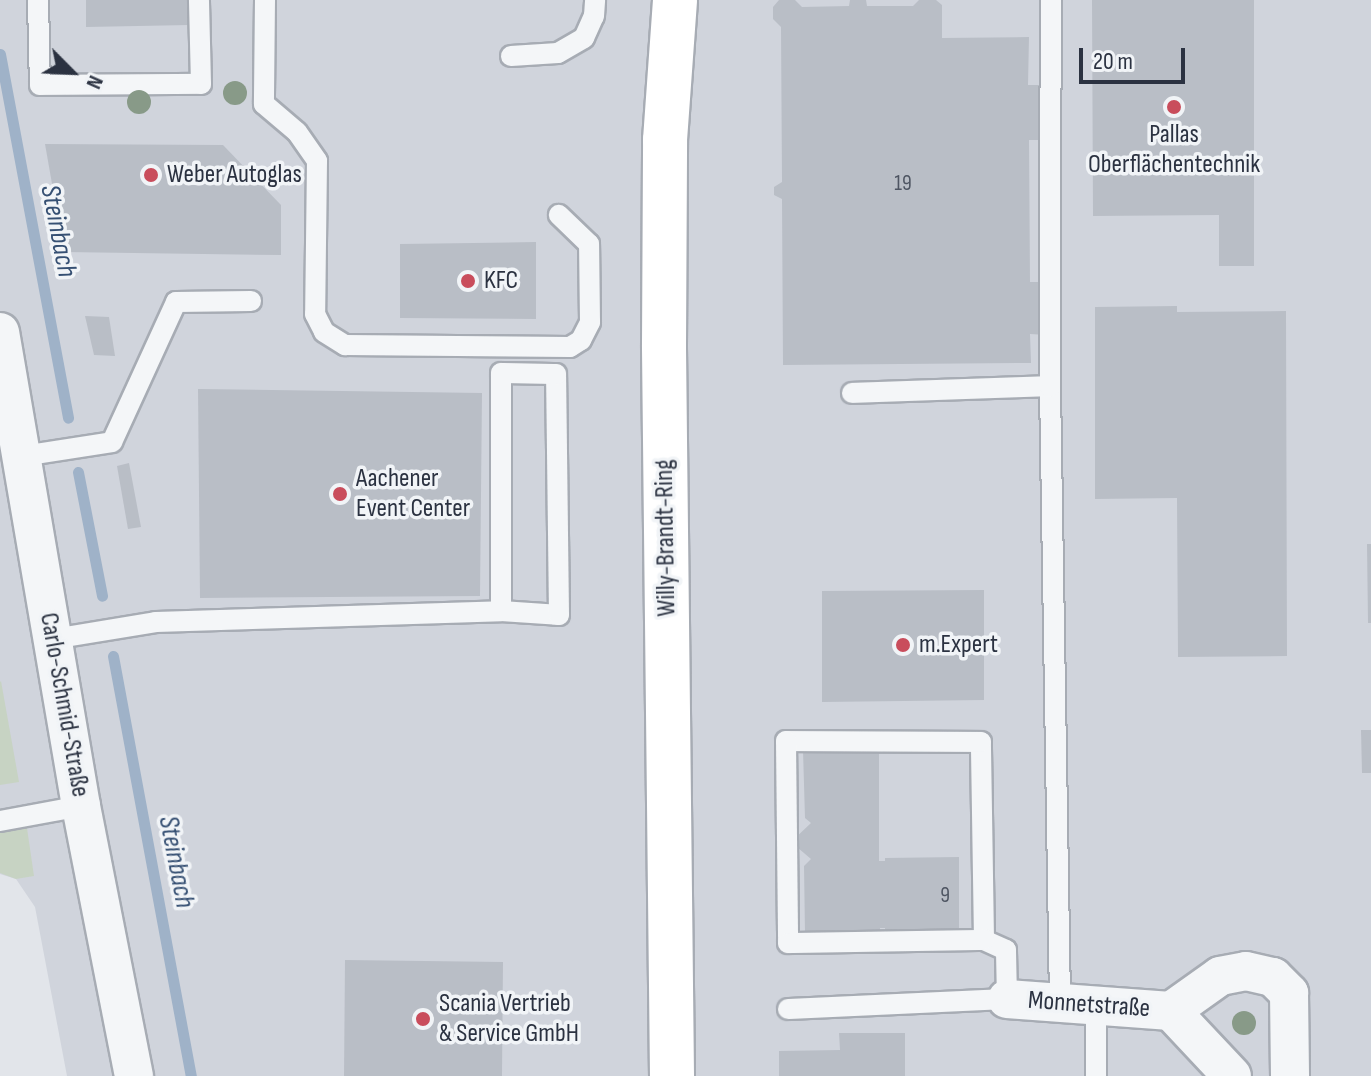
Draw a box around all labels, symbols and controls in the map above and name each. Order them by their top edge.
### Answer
north arrow [32,32,112,112]
scale bar [1083,32,1189,82]
text: 20 m [1093,47,1133,76]
text: N [80,71,109,93]
marker: Pallas Oberflächentechnik [1165,98,1183,116]
place label: Pallas Oberflächentechnik [1088,119,1260,180]
place label: Weber Autoglas [167,159,302,191]
marker: Weber Autoglas [142,166,160,184]
house number: 19 [894,171,912,197]
water label: Steinbach [33,182,83,280]
place label: KFC [484,265,518,297]
marker: KFC [459,272,477,290]
street label: Willy-Brandt-Ring [649,459,683,617]
place label: Aachener Event Center [356,463,470,524]
marker: Aachener Event Center [331,485,349,503]
street label: Carlo-Schmid-Straße [32,610,96,800]
place label: m.Expert [919,629,998,661]
marker: m.Expert [894,636,912,654]
water label: Steinbach [151,813,201,911]
house number: 9 [940,883,950,909]
street label: Monnetstraße [1027,985,1151,1025]
place label: Scania Vertrieb & Service GmbH [439,988,579,1050]
marker: Scania Vertrieb & Service GmbH [414,1010,432,1028]

